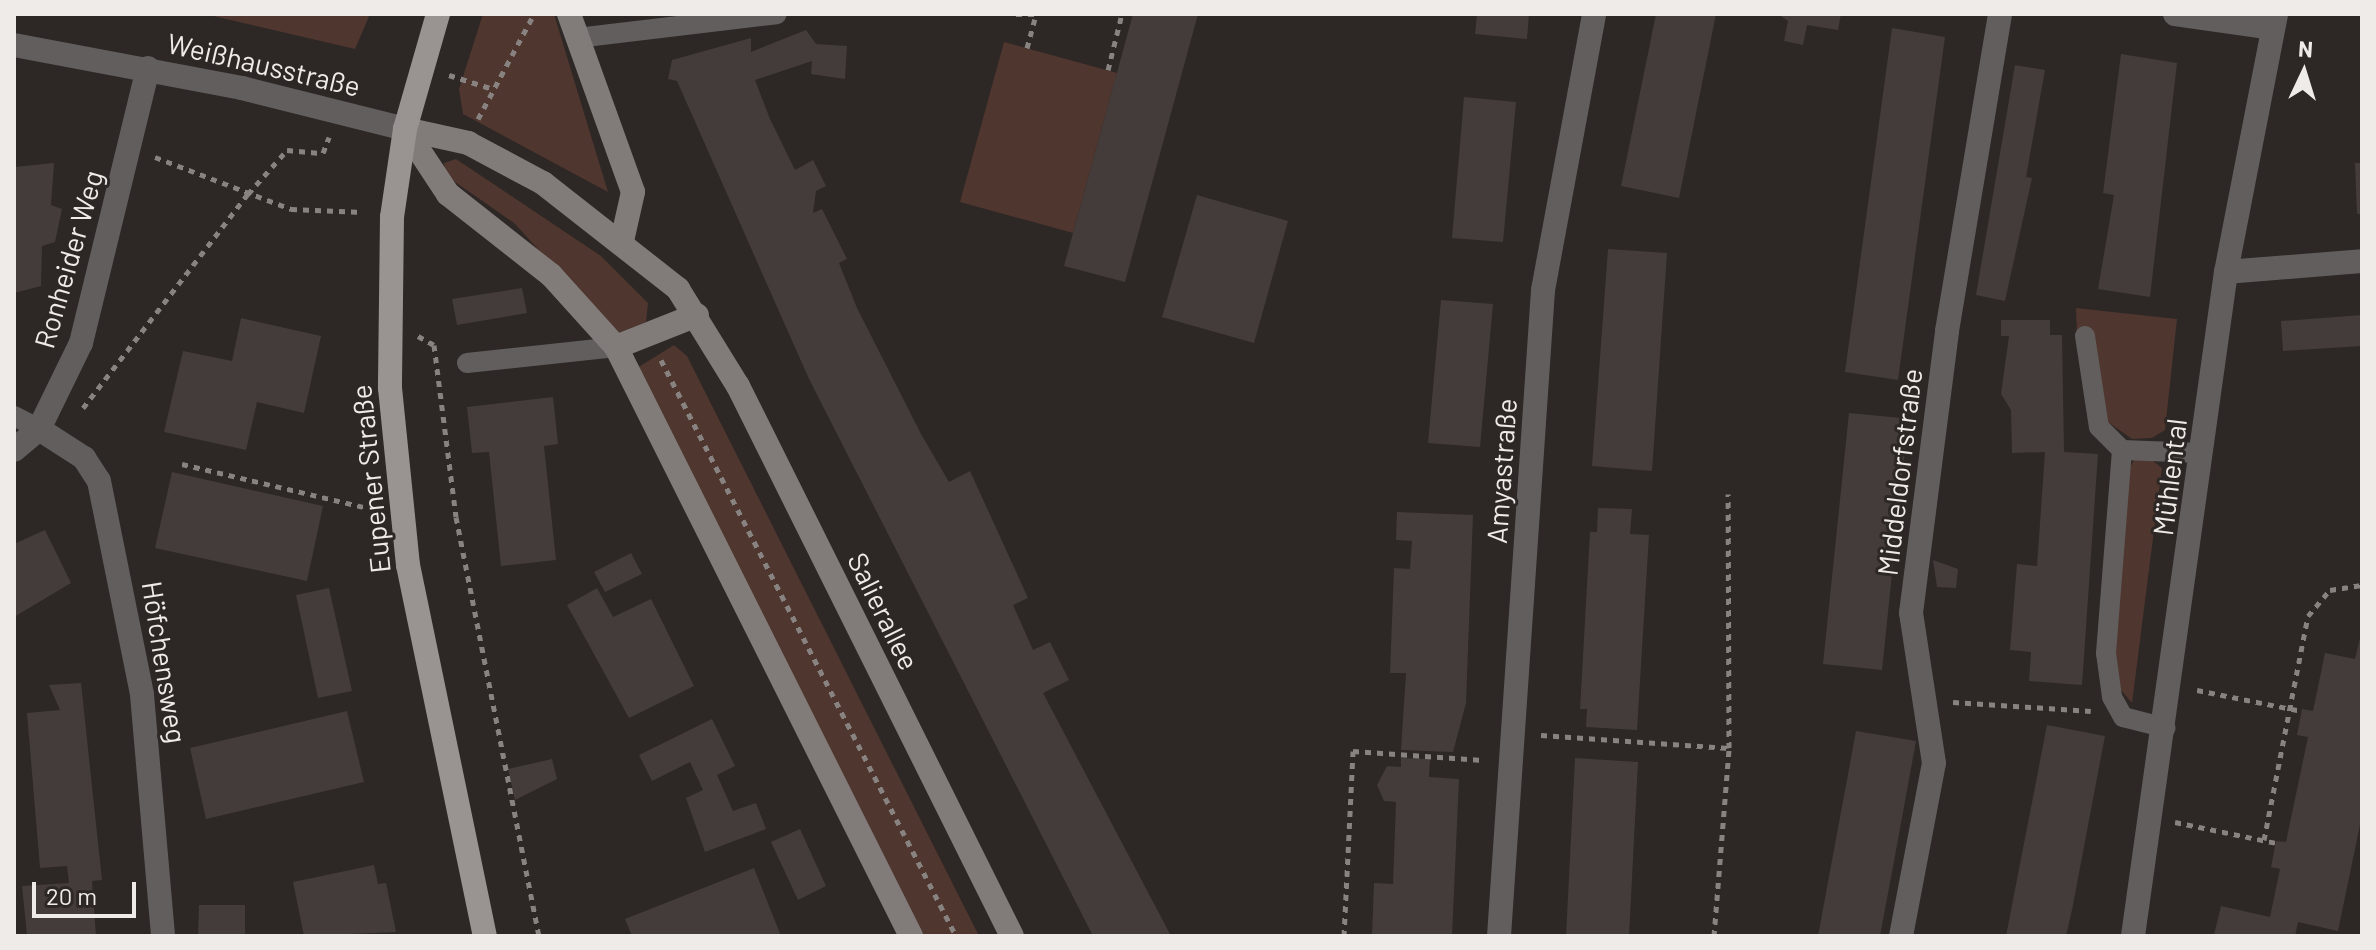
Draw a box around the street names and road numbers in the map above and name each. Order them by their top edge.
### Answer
street label: Weißhausstraße [164,25,364,103]
street label: Ronheider Weg [27,166,109,352]
street label: Middeldorfstraße [1870,367,1928,577]
street label: Eupener Straße [343,383,397,575]
street label: Amyastraße [1479,397,1523,545]
street label: Mühlental [2145,417,2193,537]
street label: Salierallee [841,547,927,675]
street label: Höfchensweg [136,579,194,745]

